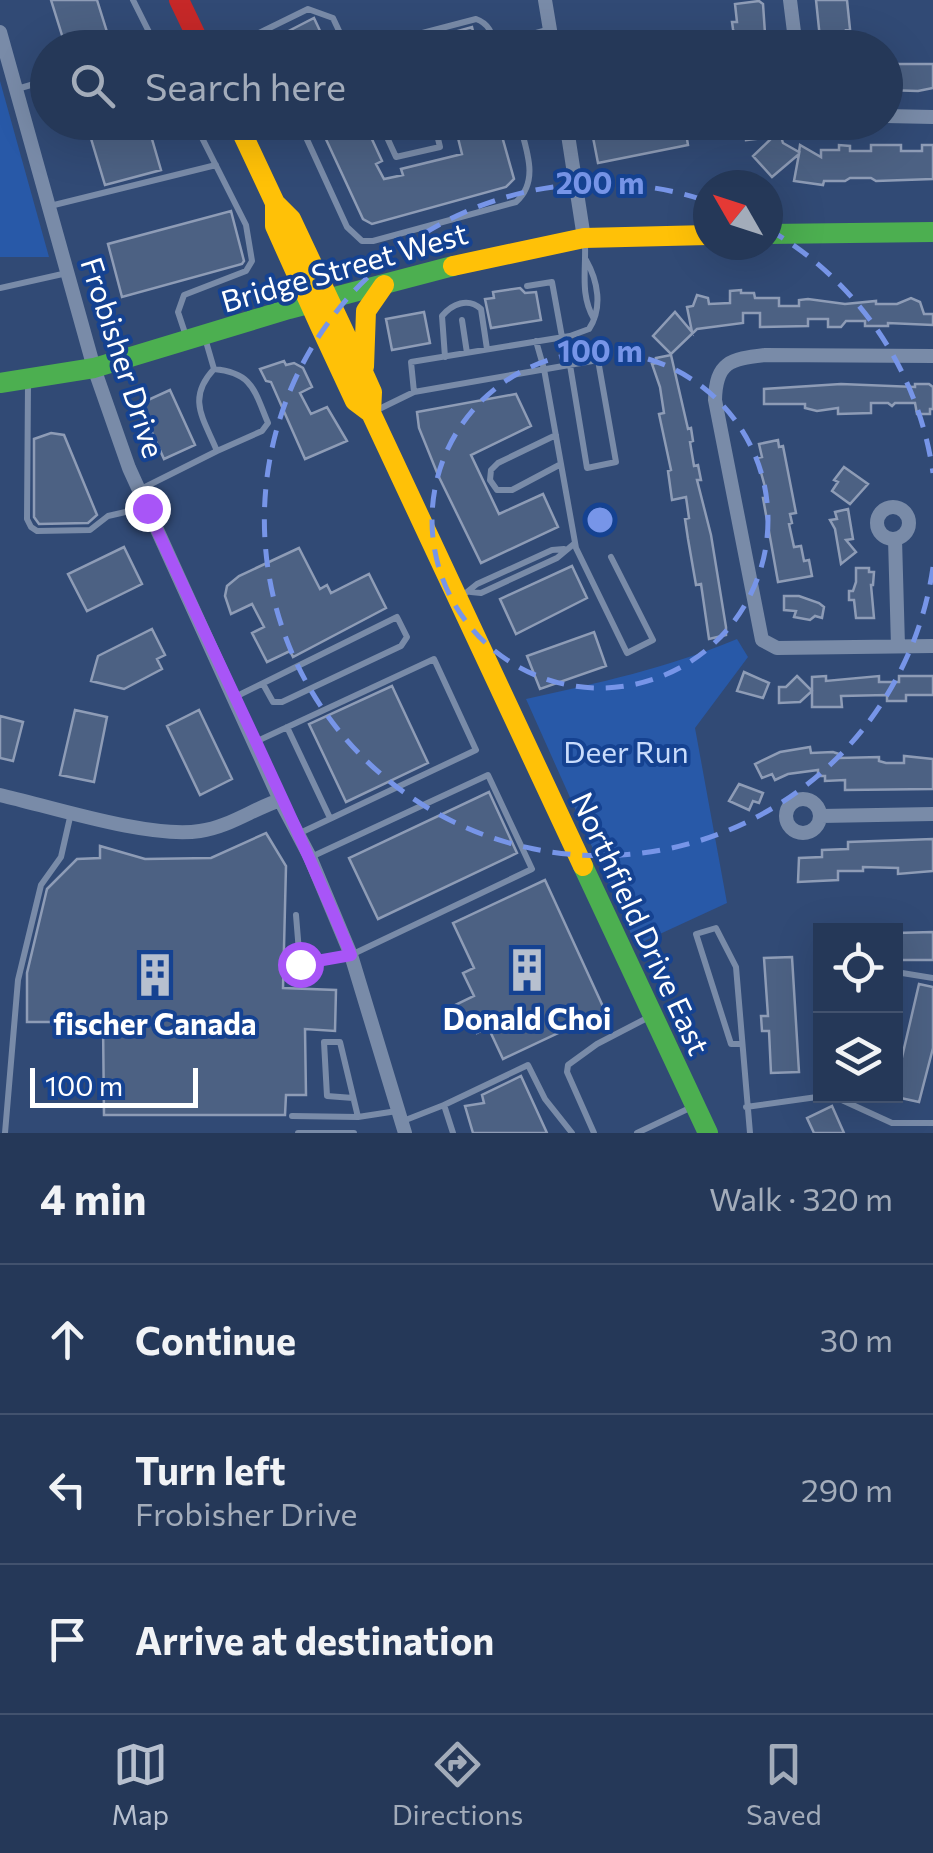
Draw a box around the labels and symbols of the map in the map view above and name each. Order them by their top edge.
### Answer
text: 200 m [556,163,644,200]
north arrow [693,170,783,260]
street label: Bridge Street West [217,213,471,319]
street label: Frobisher Drive [74,252,174,462]
text: 100 m [557,331,643,368]
route end [125,486,171,532]
centre of rings [582,502,618,538]
park label: Deer Run [563,732,689,769]
street label: Northfield Drive East [565,786,719,1060]
route start [278,942,324,988]
building icon: Donald Choi [503,946,551,994]
building icon: fischer Canada [131,951,179,999]
place label: Donald Choi [443,999,611,1036]
place label: fischer Canada [53,1004,257,1041]
scale bar [30,1063,198,1108]

